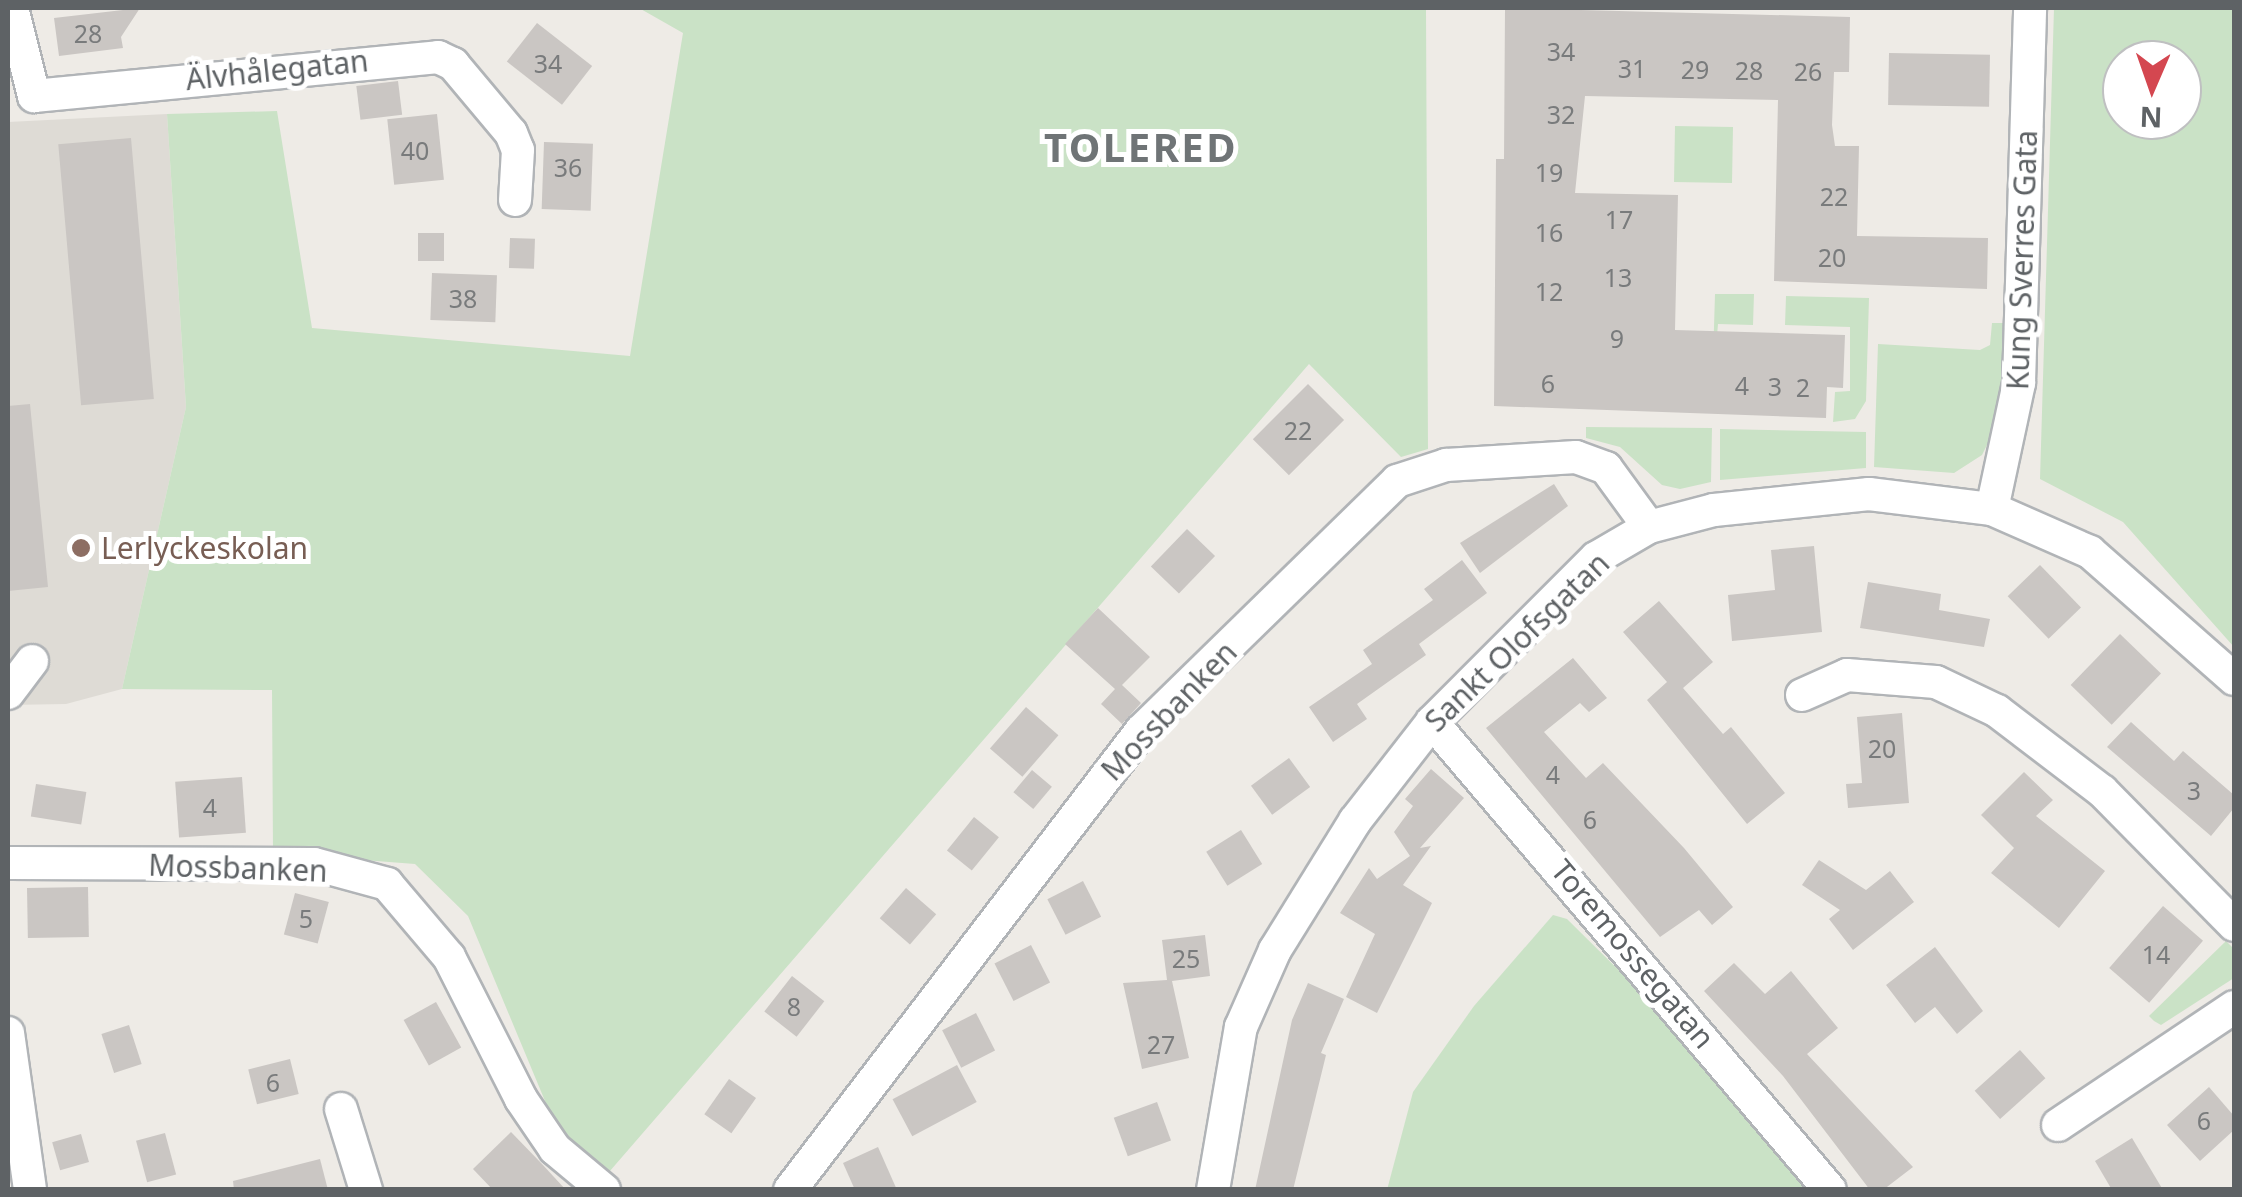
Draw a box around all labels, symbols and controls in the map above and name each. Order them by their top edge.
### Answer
house number: 28 [74,18,102,48]
house number: 34 [1547,36,1575,66]
north arrow [2102,40,2202,140]
street label: Älvhålegatan [184,42,370,98]
house number: 34 [534,48,562,78]
house number: 31 [1618,53,1646,83]
house number: 29 [1681,54,1709,84]
house number: 28 [1735,55,1763,85]
house number: 26 [1794,56,1822,86]
house number: 32 [1547,99,1575,129]
text: N [2139,99,2163,137]
district label: TOLERED [1044,123,1238,171]
street label: Kung Sverres Gata [1999,129,2045,391]
house number: 40 [401,135,429,165]
house number: 36 [554,152,582,182]
house number: 19 [1535,157,1563,187]
house number: 22 [1820,181,1848,211]
house number: 17 [1605,204,1633,234]
house number: 16 [1535,217,1563,247]
house number: 20 [1818,242,1846,272]
house number: 13 [1604,262,1632,292]
house number: 12 [1535,276,1563,306]
house number: 38 [449,283,477,313]
house number: 9 [1610,323,1624,353]
house number: 6 [1541,368,1555,398]
house number: 4 [1735,370,1749,400]
house number: 3 [1768,371,1782,401]
house number: 2 [1796,372,1810,402]
house number: 22 [1284,415,1312,445]
place label: Lerlyckeskolan [101,530,308,566]
marker: Lerlyckeskolan [70,537,92,559]
street label: Sankt Olofsgatan [1417,545,1617,739]
street label: Mossbanken [1094,634,1244,788]
house number: 20 [1868,733,1896,763]
house number: 4 [1546,759,1560,789]
house number: 3 [2187,775,2201,805]
house number: 4 [203,792,217,822]
house number: 6 [1583,804,1597,834]
street label: Mossbanken [148,847,328,889]
street label: Toremossegatan [1544,853,1722,1055]
house number: 5 [299,903,313,933]
house number: 14 [2142,939,2170,969]
house number: 25 [1172,943,1200,973]
house number: 8 [787,991,801,1021]
house number: 27 [1147,1029,1175,1059]
house number: 6 [266,1067,280,1097]
house number: 6 [2197,1105,2211,1135]

